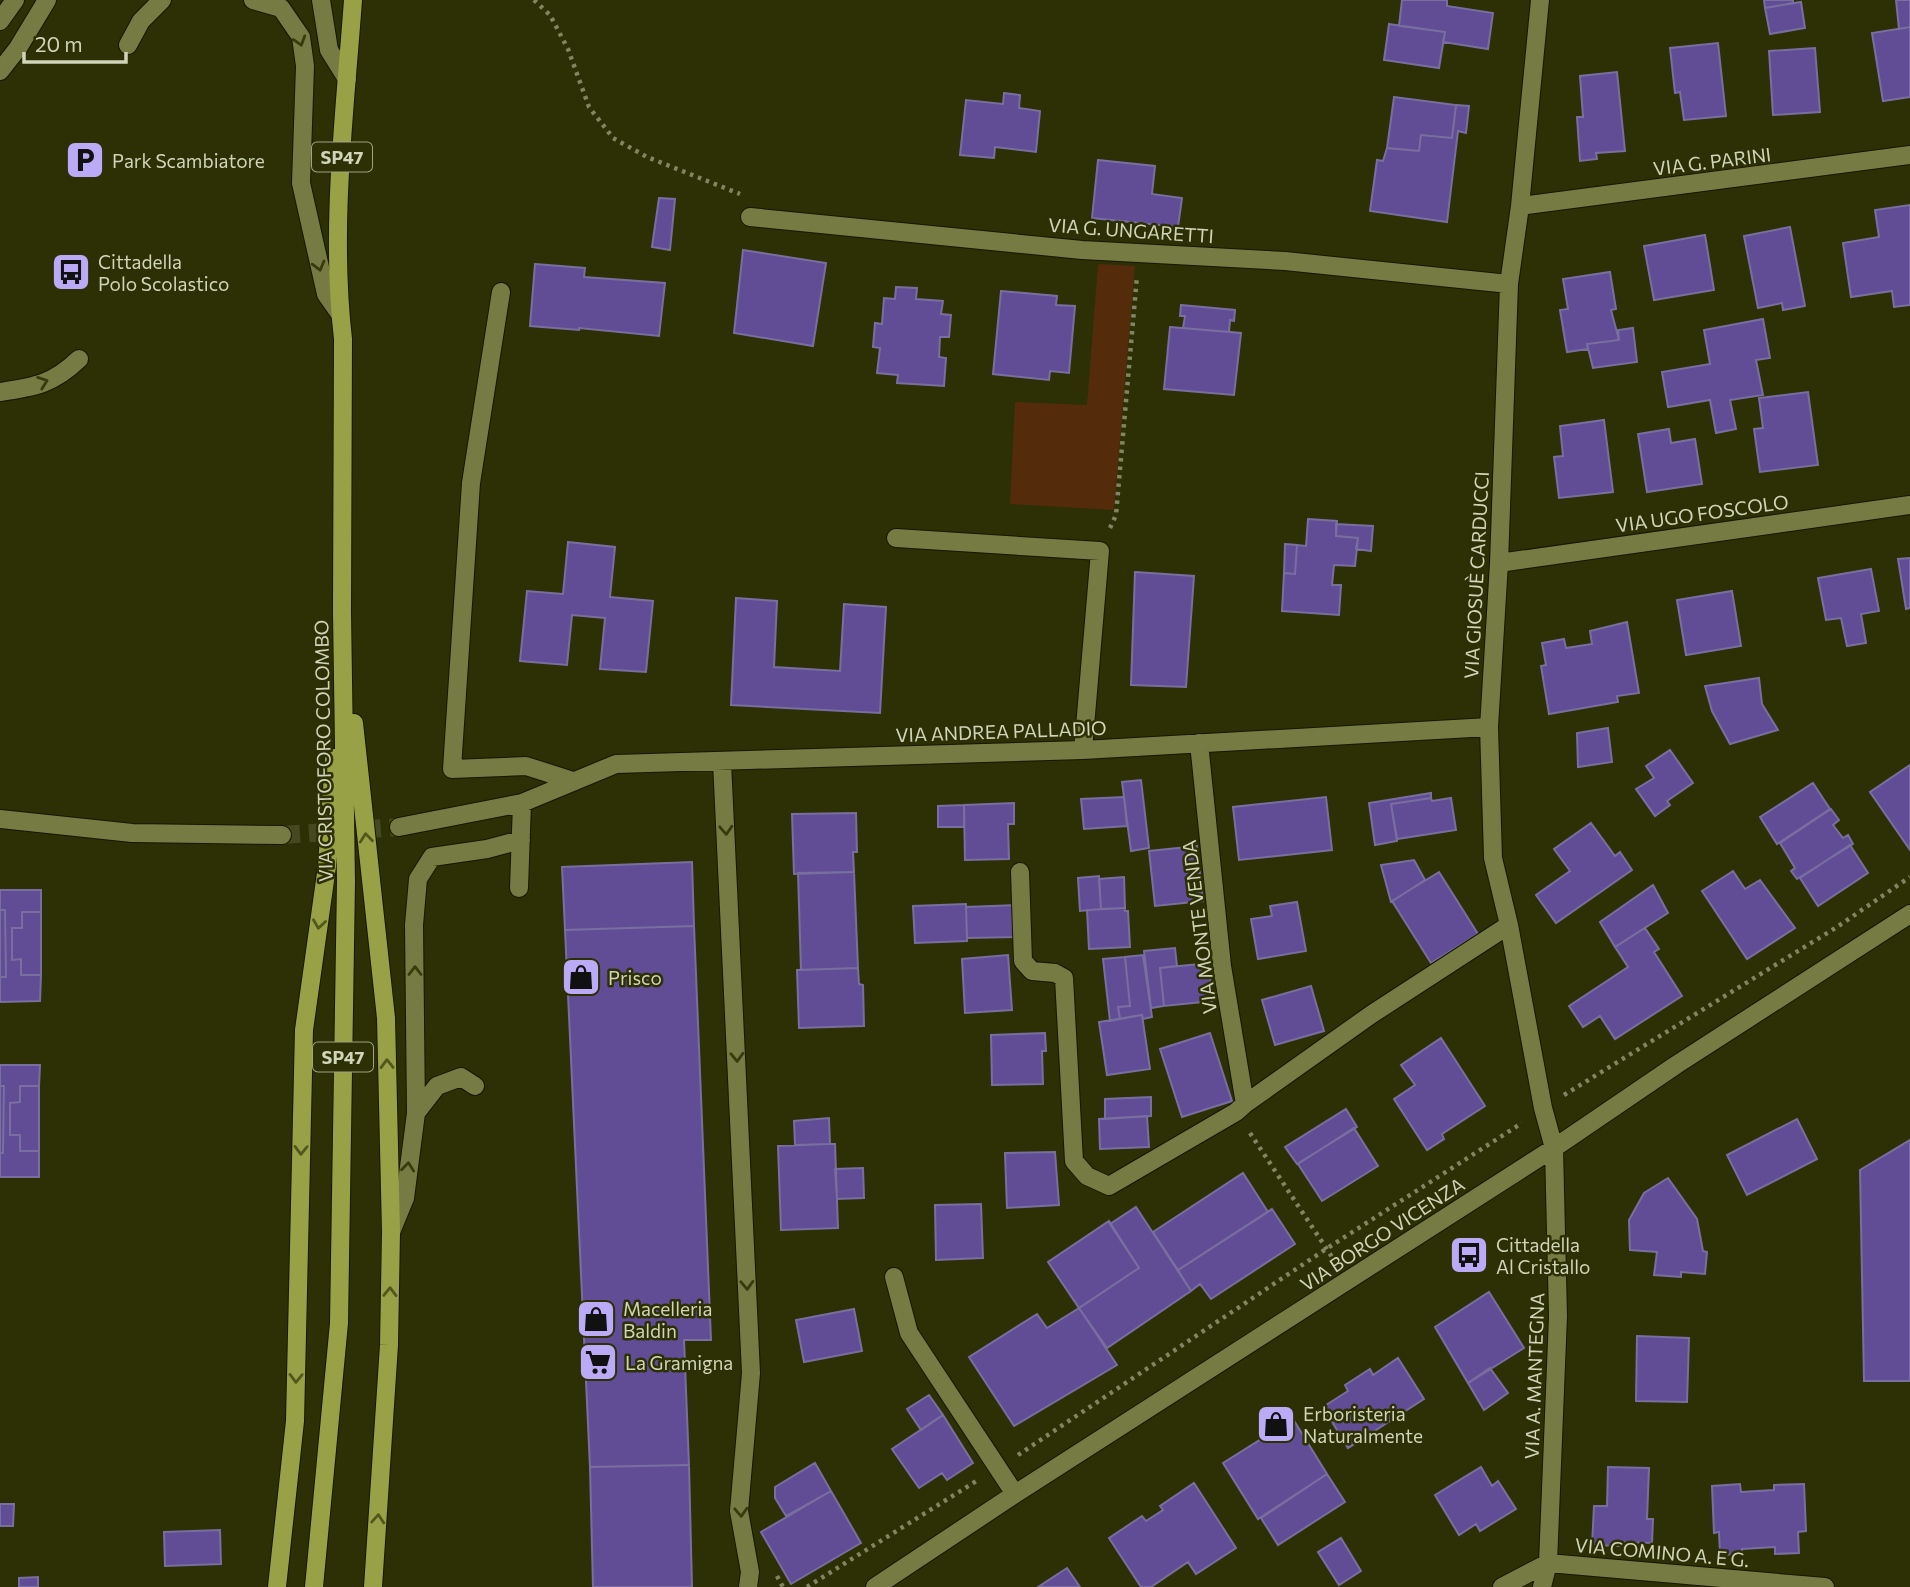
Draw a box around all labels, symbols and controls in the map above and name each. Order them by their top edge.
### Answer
scale bar [24,21,126,65]
text: 20 m [35,31,83,56]
one-way arrow [291,35,306,47]
parking icon: Park Scambiatore [64,139,106,181]
road number: SP47 [312,142,372,172]
street label: VIA G. PARINI [1652,142,1772,180]
place label: Park Scambiatore [112,149,265,172]
street label: VIA G. UNGARETTI [1047,213,1215,247]
place label: Cittadella Polo Scolastico [98,250,229,295]
bus stop icon: Cittadella Polo Scolastico [50,251,92,293]
one-way arrow [311,260,325,272]
one-way arrow [37,377,49,391]
street label: VIA GIOSUÈ CARDUCCI [1459,471,1493,679]
street label: VIA UGO FOSCOLO [1614,489,1790,537]
street label: VIA CRISTOFORO COLOMBO [309,620,337,882]
street label: VIA ANDREA PALLADIO [895,716,1107,746]
one-way arrow [718,825,733,836]
one-way arrow [359,832,374,844]
street label: VIA MONTE VENDA [1177,839,1221,1015]
one-way arrow [312,918,327,930]
shop icon: Prisco [560,956,602,998]
one-way arrow [407,966,423,976]
place label: Prisco [608,966,662,989]
road number: SP47 [313,1042,373,1072]
one-way arrow [730,1052,745,1063]
one-way arrow [379,1059,395,1069]
one-way arrow [293,1146,309,1156]
one-way arrow [400,1161,415,1172]
street label: VIA BORGO VICENZA [1296,1172,1468,1296]
place label: Cittadella Al Cristallo [1496,1233,1590,1278]
bus stop icon: Cittadella Al Cristallo [1448,1234,1490,1276]
one-way arrow [740,1279,755,1290]
one-way arrow [382,1286,398,1297]
street label: VIA A. MANTEGNA [1520,1292,1548,1460]
place label: Macelleria Baldin [623,1297,712,1342]
shop icon: Macelleria Baldin [575,1298,617,1340]
supermarket icon: La Gramigna [577,1341,619,1383]
place label: La Gramigna [625,1351,733,1374]
one-way arrow [288,1373,304,1383]
place label: Erboristeria Naturalmente [1303,1402,1423,1447]
shop icon: Erboristeria Naturalmente [1255,1403,1297,1445]
one-way arrow [733,1506,748,1517]
one-way arrow [370,1513,385,1524]
street label: VIA COMINO A. E G. [1574,1533,1750,1571]

